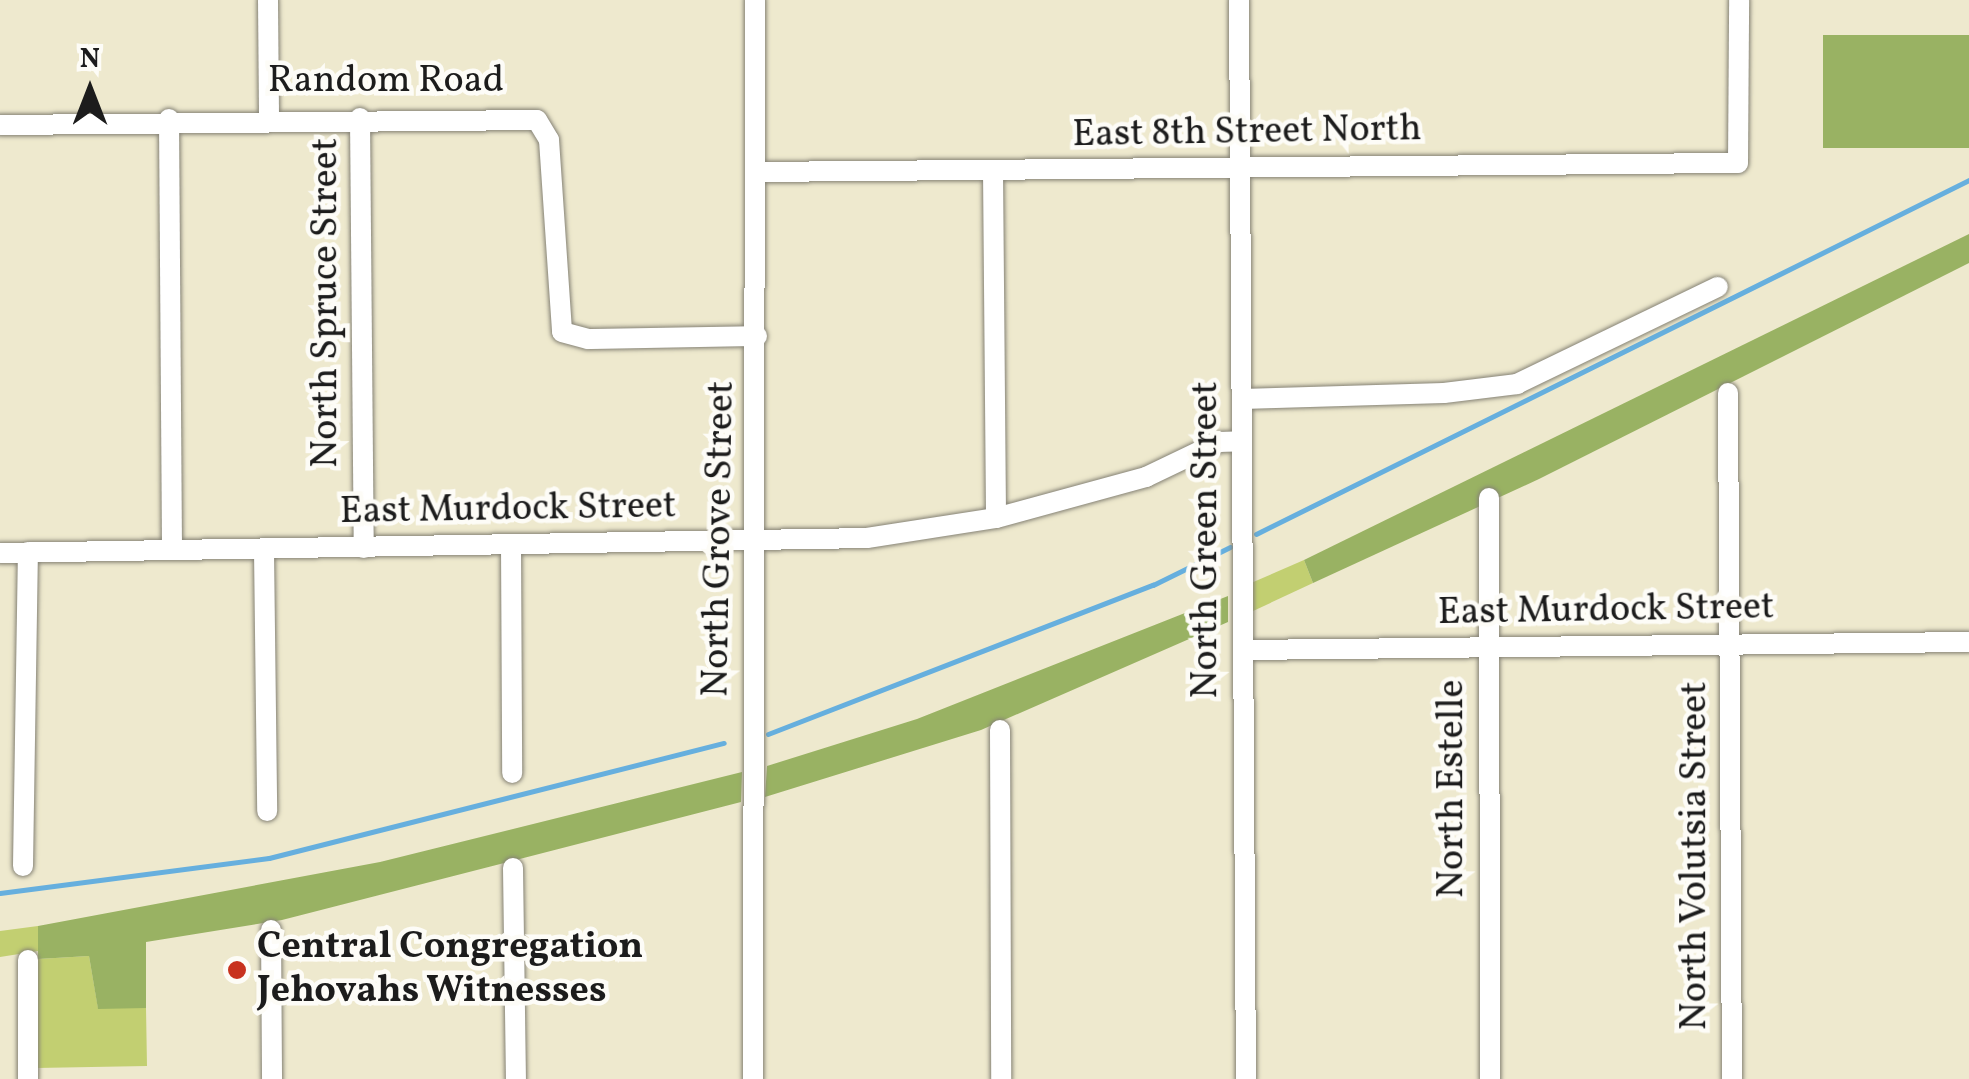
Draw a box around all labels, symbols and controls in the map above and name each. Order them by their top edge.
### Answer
north arrow [40,40,140,140]
text: N [80,40,100,79]
street label: Random Road [268,59,504,105]
street label: East 8th Street North [1072,107,1422,159]
street label: North Spruce Street [304,138,350,468]
street label: North Grove Street [694,380,746,698]
street label: North Green Street [1184,381,1230,699]
street label: East Murdock Street [339,484,677,536]
street label: East Murdock Street [1437,585,1775,637]
street label: North Estelle [1430,680,1476,898]
street label: North Volutsia Street [1673,681,1719,1031]
place label: Central Congregation Jehovahs Witnesses [257,925,643,1014]
marker: Central Congregation Jehovahs Witnesses [226,959,248,981]

